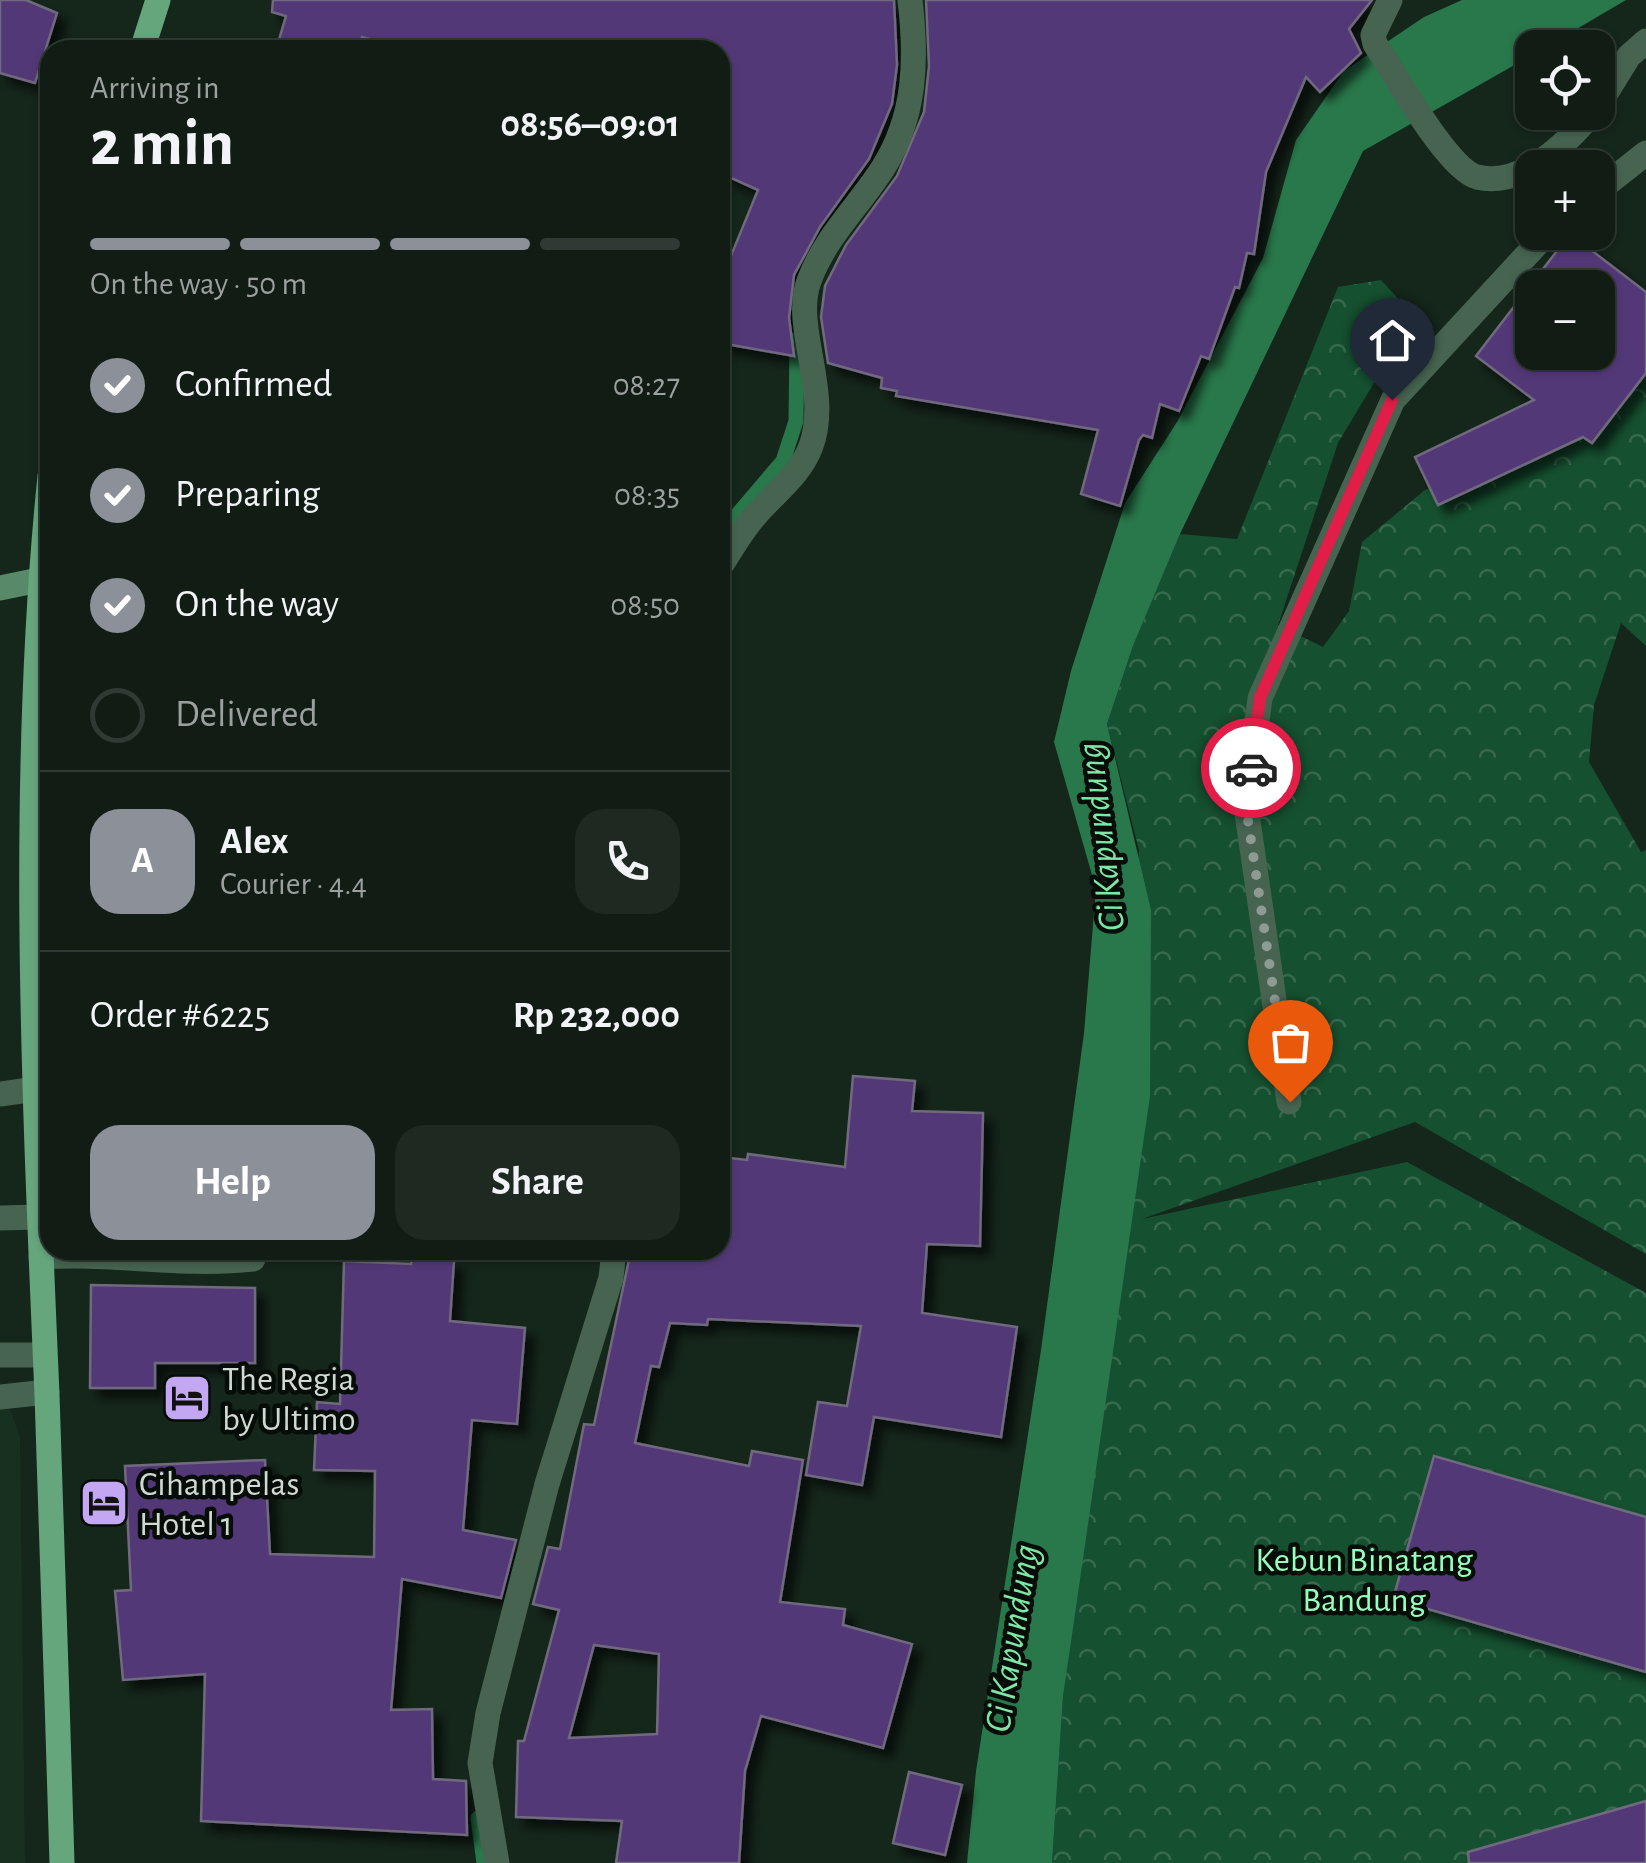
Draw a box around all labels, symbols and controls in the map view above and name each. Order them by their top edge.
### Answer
map controls [1515,30,1615,370]
button: locate [1515,30,1615,130]
text: Arriving in [90,72,219,104]
text: 08:56–09:01 [500,106,680,144]
text: 2 min [90,112,234,177]
button: + [1515,150,1615,250]
text: On the way · 50 m [90,268,307,300]
button: − [1515,270,1615,370]
pin [1350,298,1435,401]
icon: home [1365,313,1420,368]
icon: check [90,358,145,413]
text: Confirmed [175,366,332,404]
text: 08:27 [613,369,680,401]
icon: check [90,468,145,523]
text: Preparing [175,476,320,514]
text: 08:35 [614,479,680,511]
icon: check [90,578,145,633]
text: On the way [175,586,339,624]
text: 08:50 [610,589,680,621]
text: Delivered [175,696,318,734]
courier [1201,718,1301,818]
water label: Ci Kapundung [1072,740,1132,933]
icon: car [1224,741,1279,796]
button: phone [575,809,680,914]
text: Alex [220,823,289,861]
text: A [131,842,154,880]
text: Courier · 4.4 [220,868,367,900]
text: Order #6225 [90,997,270,1035]
text: Rp 232,000 [513,997,680,1035]
pin [1248,1000,1333,1103]
icon: bag [1263,1015,1318,1070]
button: Help [90,1125,375,1240]
button: Share [395,1125,680,1240]
place label: The Regia by Ultimo [222,1362,356,1437]
hotel icon: The Regia by Ultimo [161,1372,213,1424]
place label: Cihampelas Hotel 1 [139,1467,299,1542]
hotel icon: Cihampelas Hotel 1 [78,1477,130,1529]
water label: Ci Kapundung [979,1542,1047,1735]
park label: Kebun Binatang Bandung [1255,1543,1473,1618]

